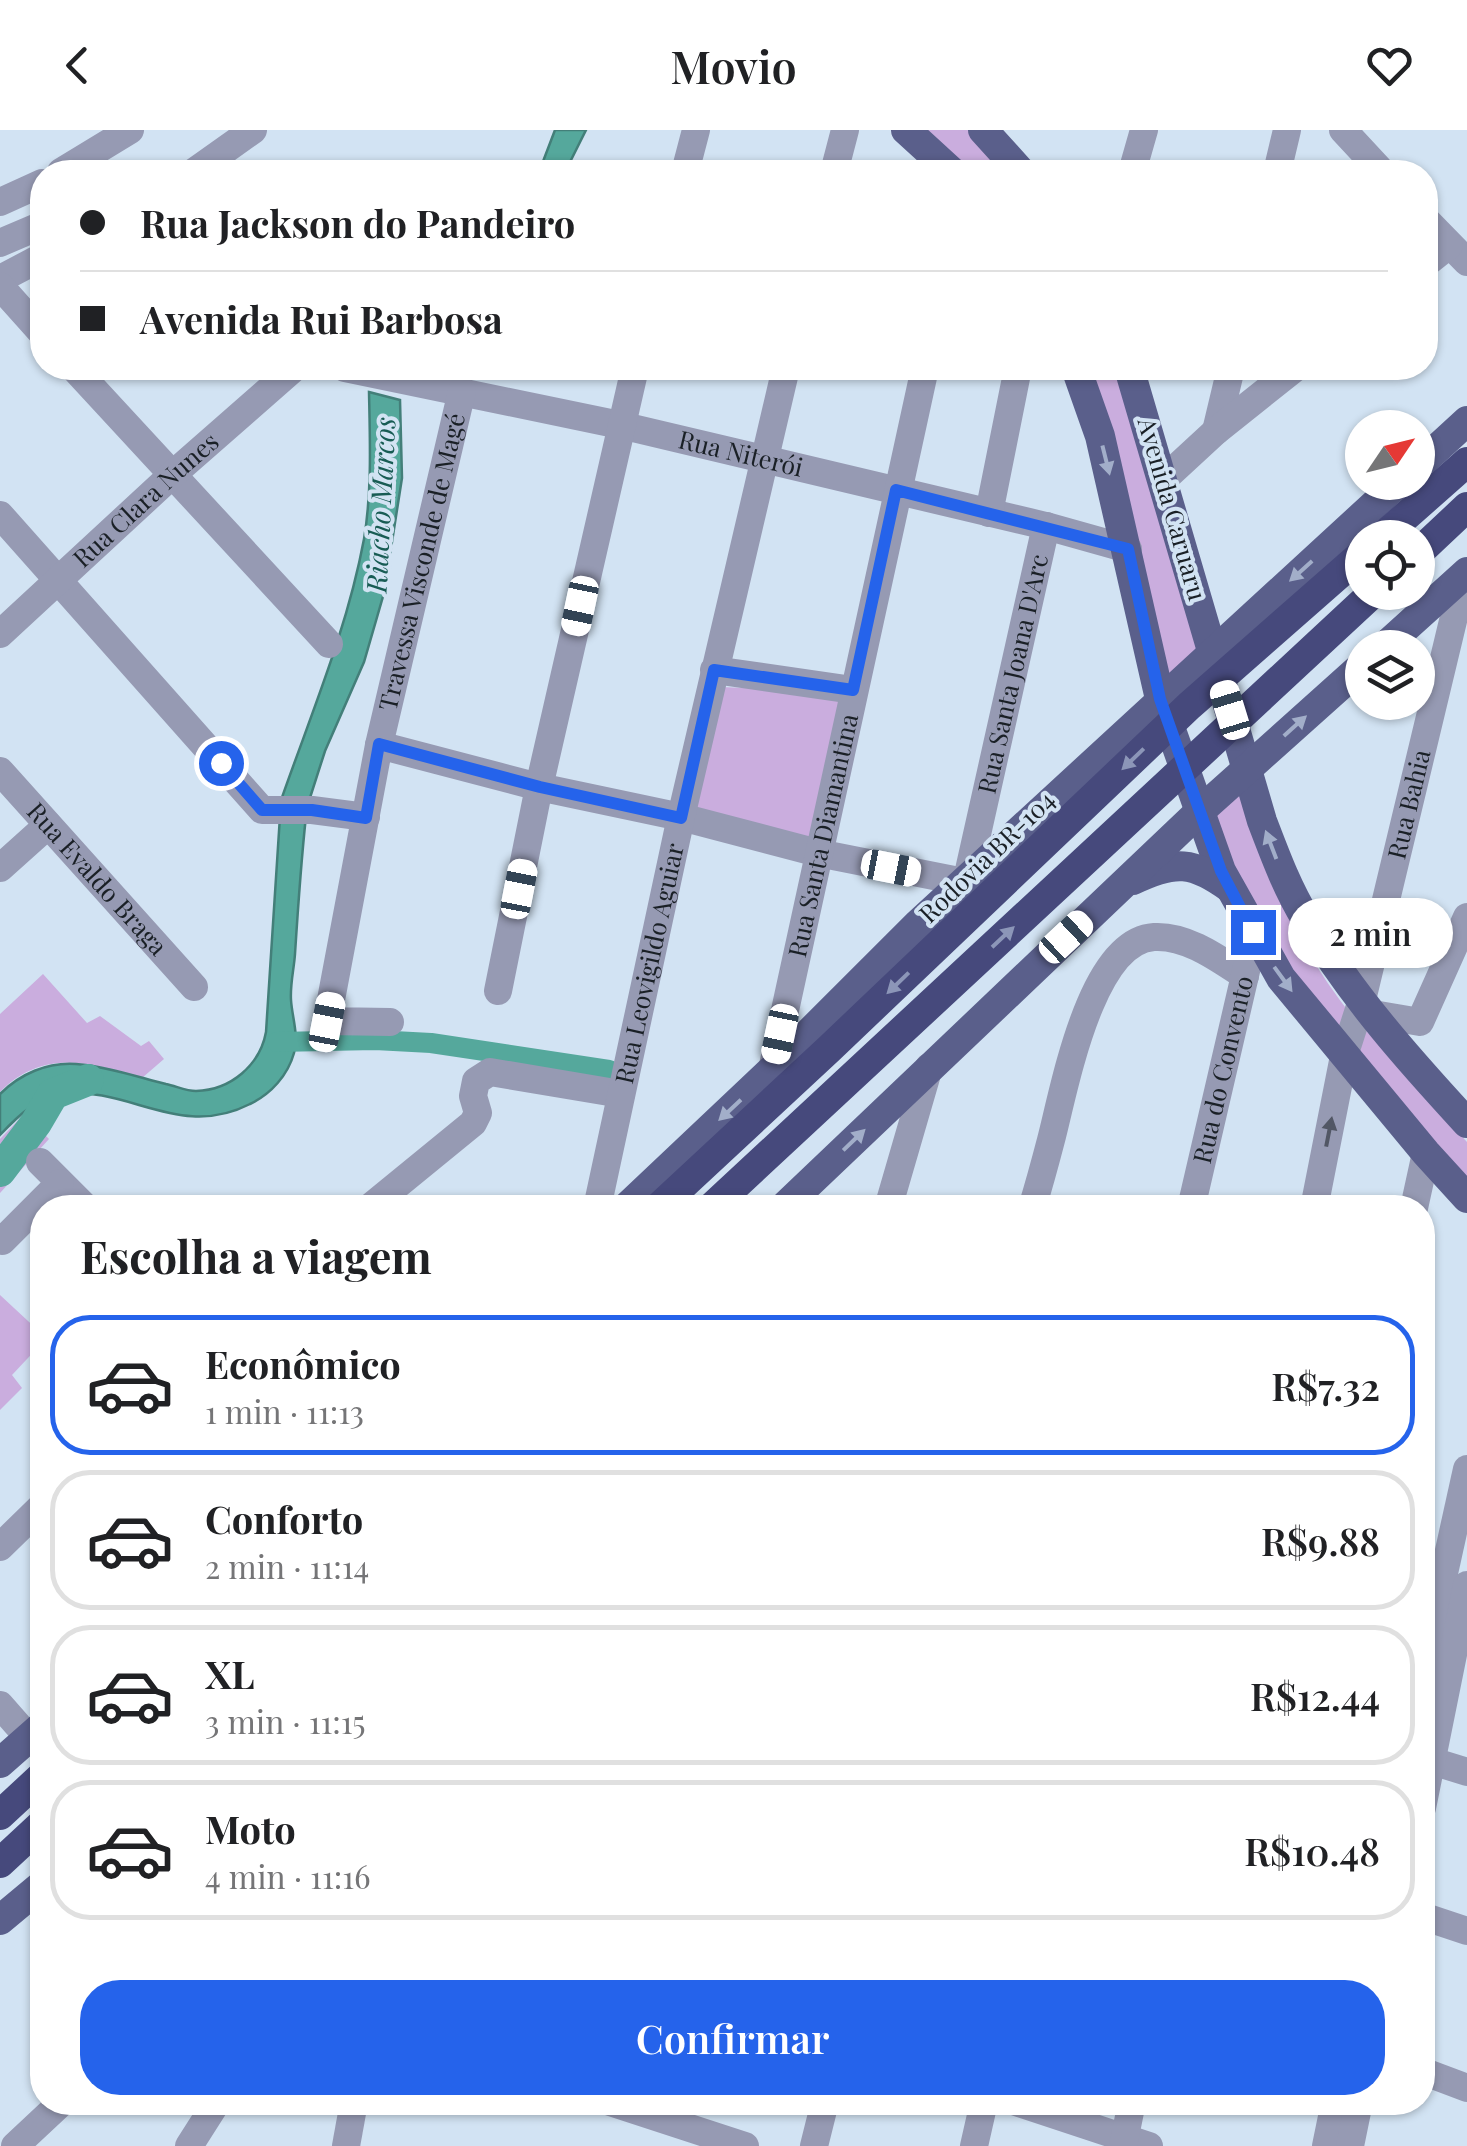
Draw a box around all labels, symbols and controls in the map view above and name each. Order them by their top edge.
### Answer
text: Movio [670,35,797,95]
icon: back [50,38,105,93]
icon: heart [1362,38,1417,93]
text: Rua Jackson do Pandeiro [140,197,575,248]
text: Avenida Rui Barbosa [140,293,503,344]
street label: Travessa Visconde de Magé [370,409,471,714]
north arrow [1345,410,1435,500]
map controls [1345,410,1435,720]
street label: Avenida Caruaru [1131,412,1215,604]
water label: Riacho Marcos [356,416,403,595]
street label: Rua Niterói [676,421,807,483]
street label: Rua Clara Nunes [65,424,225,574]
one-way arrow [1098,445,1114,476]
button: locate [1345,520,1435,610]
street label: Rua Santa Joana D'Arc [969,551,1054,797]
one-way arrow [1289,560,1314,582]
car [559,574,601,638]
button: layers [1345,630,1435,720]
car [1207,677,1253,743]
street label: Rua Santa Diamantina [779,710,864,960]
one-way arrow [1282,716,1307,738]
route start [199,741,244,786]
street label: Rua Bahia [1378,745,1437,862]
one-way arrow [1122,747,1146,770]
street label: Rodovia BR-104 [911,783,1061,929]
street label: Rua Evaldo Braga [21,794,176,962]
one-way arrow [1263,830,1279,860]
street label: Rua Leovigildo Aguiar [606,840,690,1087]
car [859,848,923,888]
car [499,857,539,921]
callout: 2 min [1288,897,1453,967]
car [1034,906,1098,968]
route end [1231,910,1276,955]
text: 2 min [1330,911,1411,954]
one-way arrow [991,926,1015,949]
one-way arrow [1273,966,1292,992]
one-way arrow [887,971,911,994]
street label: Rua do Convento [1184,972,1259,1166]
car [307,990,347,1054]
car [759,1002,801,1066]
one-way arrow [718,1098,742,1121]
one-way arrow [1321,1116,1337,1147]
one-way arrow [841,1129,865,1152]
text: Escolha a viagem [80,1225,432,1285]
text: Econômico [205,1338,401,1389]
icon: car [85,1340,175,1430]
text: R$7.32 [1271,1360,1380,1411]
text: 1 min · 11:13 [205,1389,364,1432]
text: Conforto [205,1493,363,1544]
icon: car [85,1495,175,1585]
text: R$9.88 [1261,1515,1380,1566]
text: 2 min · 11:14 [205,1544,369,1587]
text: XL [205,1648,254,1699]
icon: car [85,1650,175,1740]
text: R$12.44 [1250,1670,1380,1721]
text: 3 min · 11:15 [205,1699,366,1742]
text: Moto [205,1803,296,1854]
icon: car [85,1805,175,1895]
text: R$10.48 [1244,1825,1380,1876]
text: 4 min · 11:16 [205,1854,371,1897]
button: Confirmar [80,1980,1385,2095]

